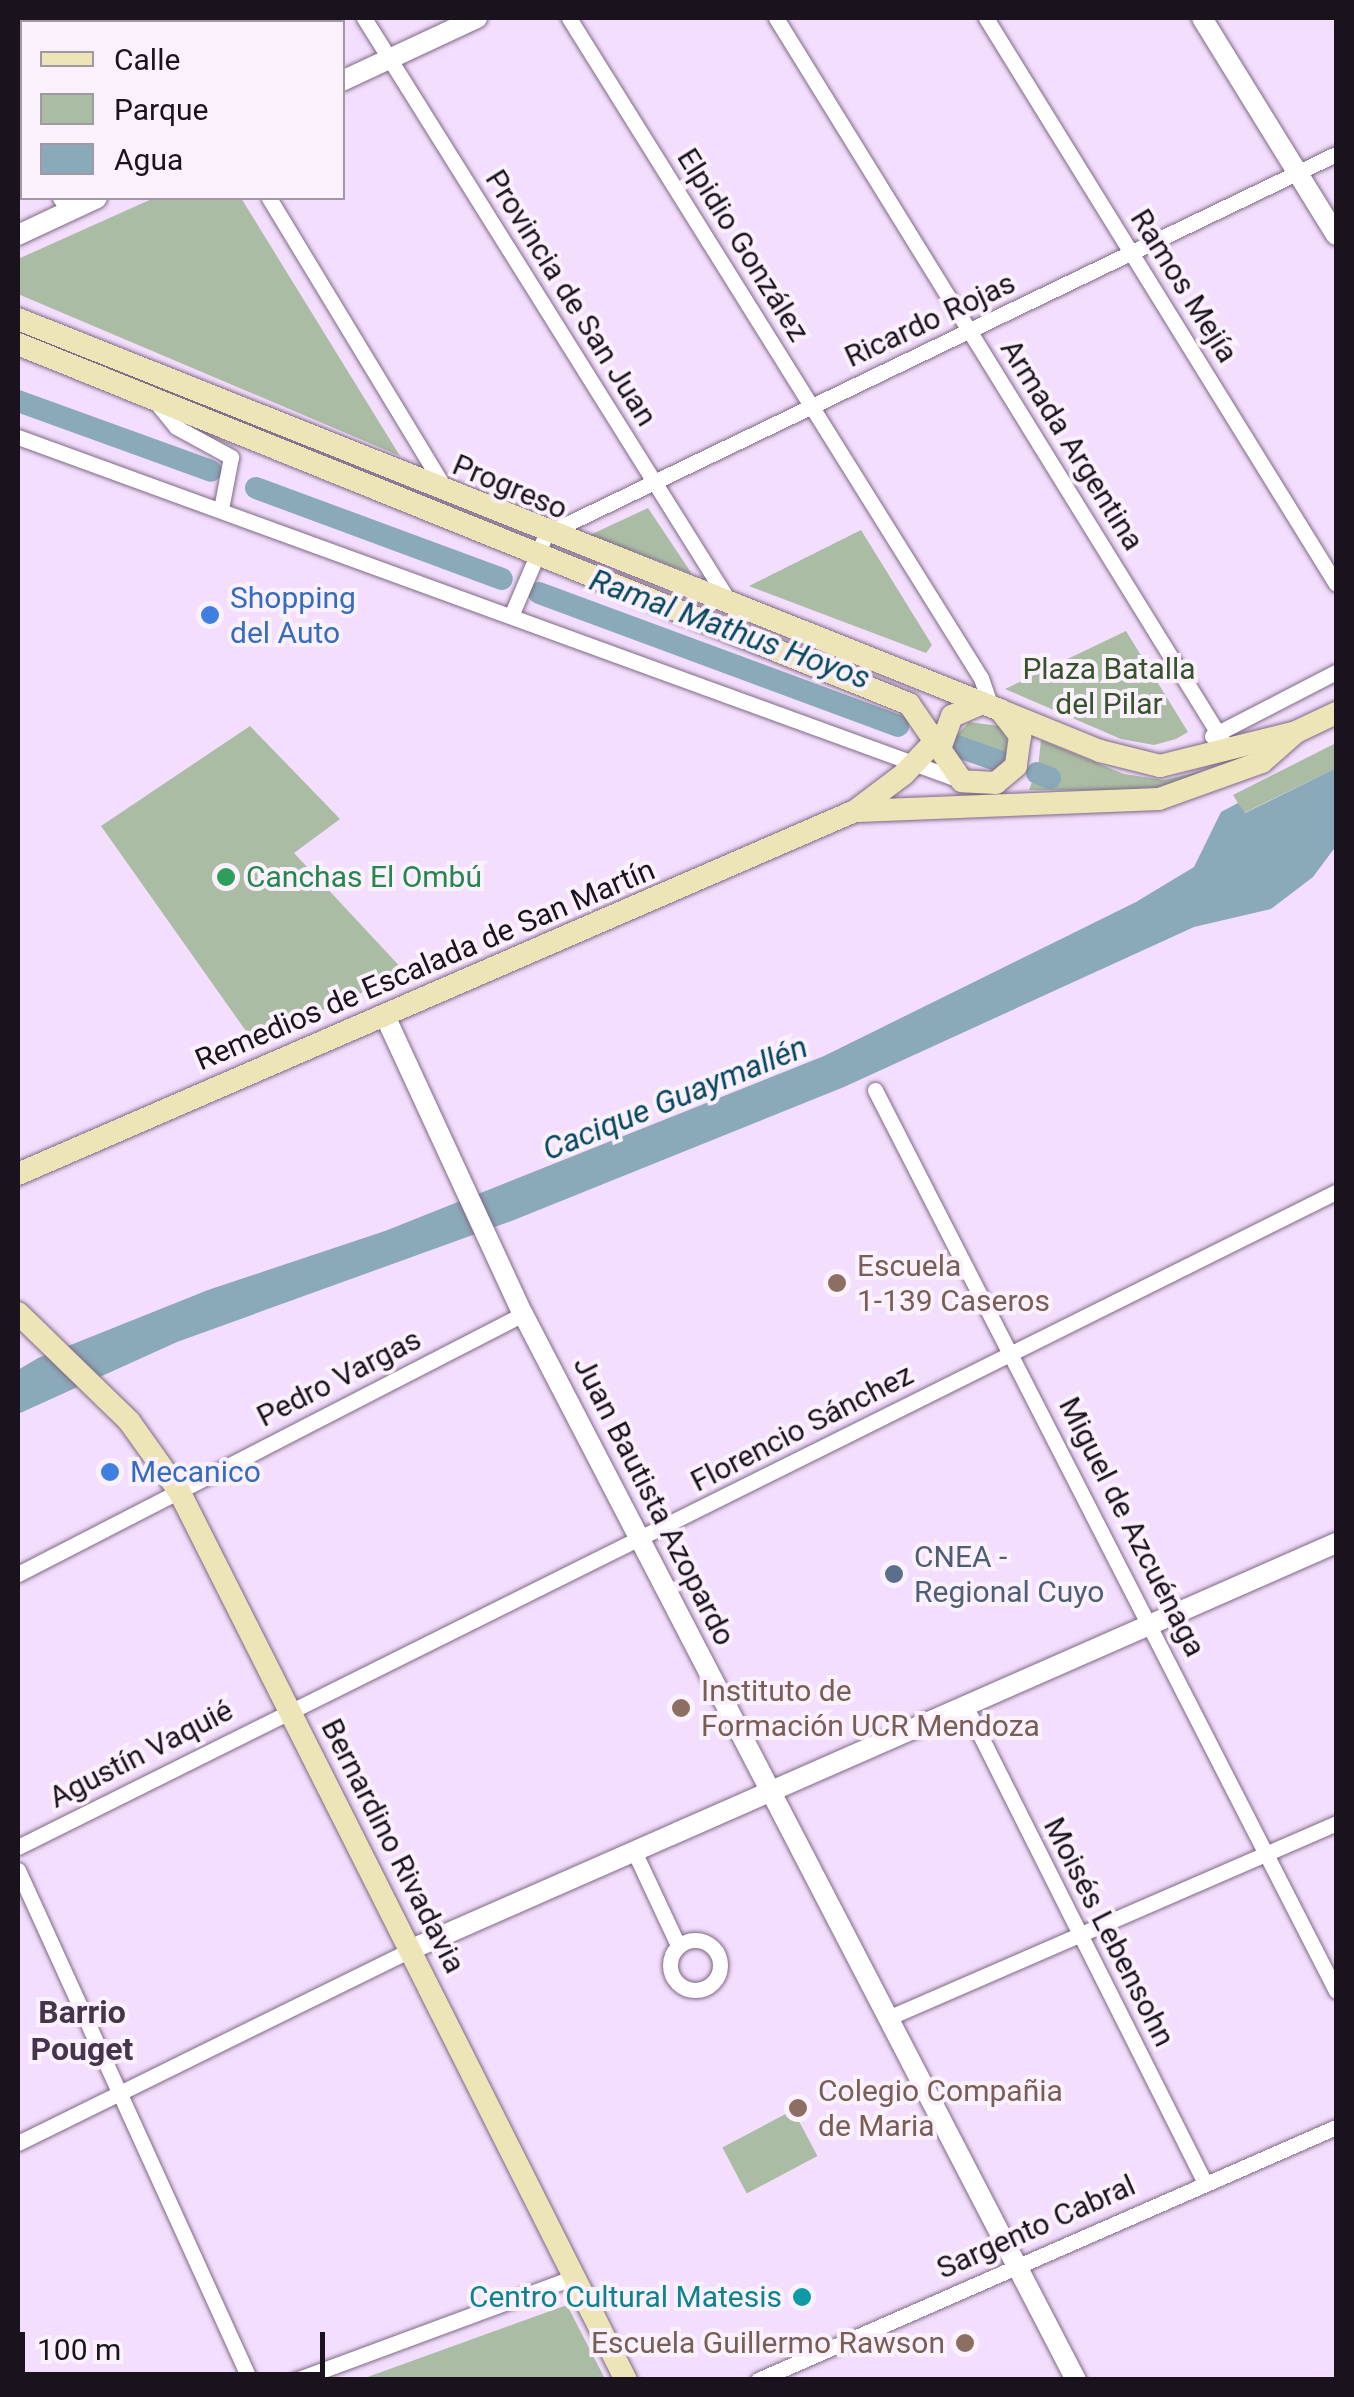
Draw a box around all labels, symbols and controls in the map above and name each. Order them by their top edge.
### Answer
legend [20,20,345,200]
text: Calle [114,42,180,77]
text: Parque [114,92,208,127]
text: Agua [114,142,183,177]
street label: Elpidio González [669,142,817,348]
street label: Provincia de San Juan [478,163,664,433]
street label: Ramos Mejía [1123,203,1245,369]
street label: Ricardo Rojas [839,265,1021,375]
street label: Armada Argentina [993,333,1151,557]
street label: Progreso [447,447,573,527]
water label: Ramal Mathus Hoyos [585,560,875,698]
place label: Shopping del Auto [230,580,356,650]
marker: Shopping del Auto [199,604,221,626]
park label: Plaza Batalla del Pilar [1022,651,1196,722]
street label: Remedios de Escalada de San Martín [190,852,660,1078]
place label: Canchas El Ombú [246,859,482,895]
marker: Canchas El Ombú [215,866,237,888]
water label: Cacique Guaymallén [537,1027,813,1169]
place label: Escuela 1-139 Caseros [857,1248,1050,1318]
marker: Escuela 1-139 Caseros [826,1272,848,1294]
street label: Pedro Vargas [251,1321,427,1435]
street label: Juan Bautista Azopardo [565,1350,743,1652]
street label: Florencio Sánchez [685,1356,919,1500]
street label: Miguel de Azcuénaga [1051,1391,1213,1663]
place label: Mecanico [130,1454,261,1490]
marker: Mecanico [99,1461,121,1483]
place label: CNEA - Regional Cuyo [914,1539,1104,1610]
marker: CNEA - Regional Cuyo [883,1563,905,1585]
place label: Instituto de Formación UCR Mendoza [701,1673,1040,1744]
street label: Agustín Vaquié [43,1692,239,1816]
marker: Instituto de Formación UCR Mendoza [670,1697,692,1719]
street label: Bernardino Rivadavia [313,1713,473,1979]
street label: Moisés Lebensohn [1036,1812,1182,2052]
district label: Barrio Pouget [31,1994,133,2069]
place label: Colegio Compañia de Maria [818,2073,1063,2144]
marker: Colegio Compañia de Maria [787,2097,809,2119]
street label: Sargento Cabral [931,2167,1141,2287]
place label: Centro Cultural Matesis [469,2279,782,2315]
marker: Centro Cultural Matesis [791,2286,813,2308]
scale bar [25,2312,330,2374]
place label: Escuela Guillermo Rawson [591,2325,945,2361]
text: 100 m [37,2332,121,2367]
marker: Escuela Guillermo Rawson [954,2332,976,2354]

